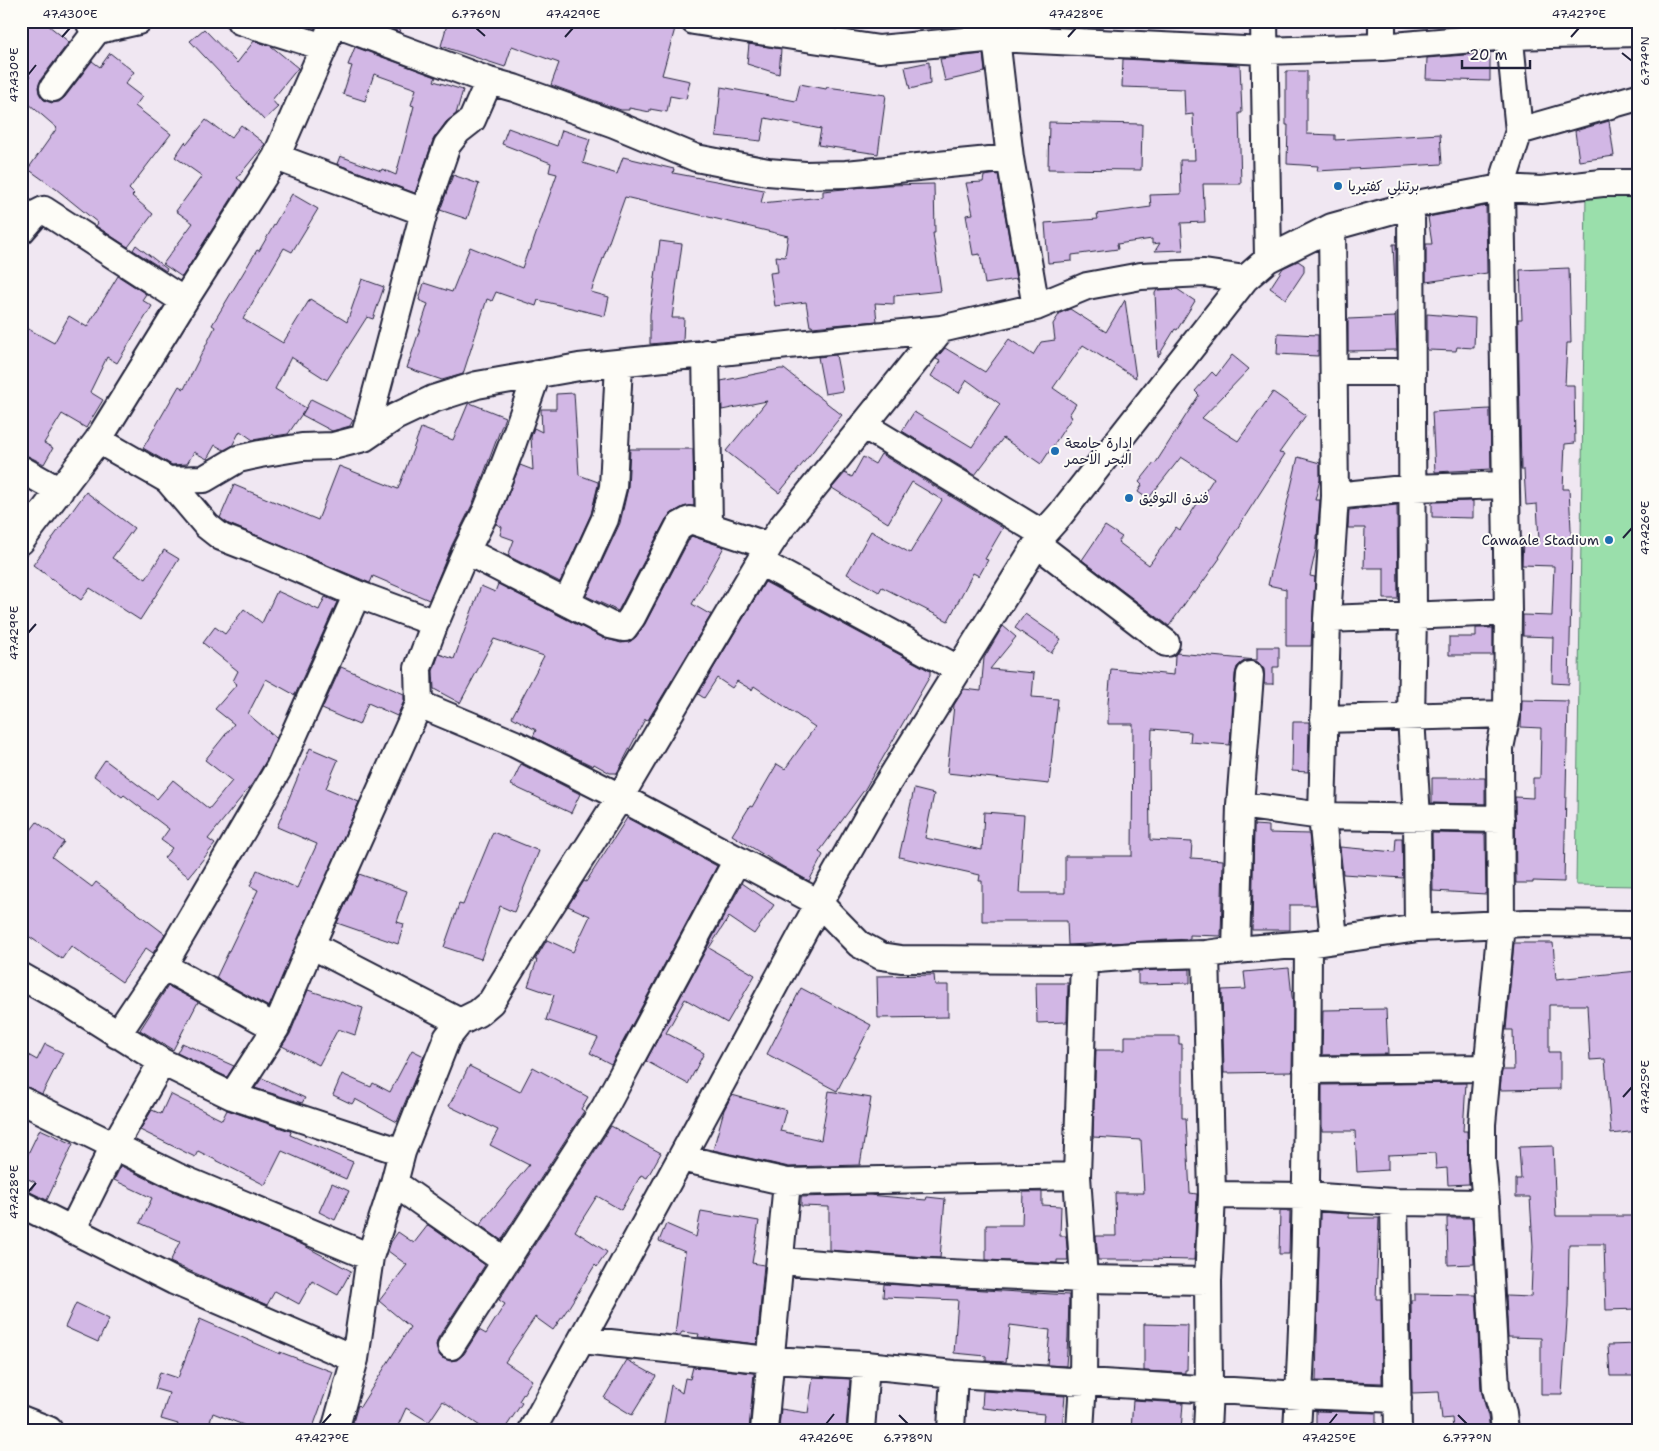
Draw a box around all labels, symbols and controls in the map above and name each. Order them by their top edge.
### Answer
text: 47.430°E [43,6,97,22]
text: 6.776°N [451,6,501,22]
text: 47.429°E [546,6,600,22]
text: 47.428°E [1049,6,1103,22]
text: 47.427°E [1552,6,1606,22]
text: 6.774°N [1637,36,1653,86]
scale bar [1462,38,1529,70]
text: 20 m [1469,45,1508,65]
text: 47.430°E [6,48,22,102]
place label: برتنلي كفتيريا [1348,177,1419,199]
marker: برتنلي كفتيريا [1332,180,1344,192]
place label: ادارة جامعة البحر الاحمر [1064,434,1132,468]
marker: ادارة جامعة البحر الاحمر [1049,445,1061,457]
place label: فندق التوفيق [1139,489,1209,507]
marker: فندق التوفيق [1123,492,1135,504]
text: 47.426°E [1637,501,1653,555]
place label: Cawaale Stadium [1481,531,1599,549]
marker: Cawaale Stadium [1603,534,1615,546]
text: 47.429°E [6,606,22,660]
text: 47.425°E [1637,1060,1653,1114]
text: 47.428°E [6,1165,22,1219]
text: 47.427°E [295,1430,349,1446]
text: 47.426°E [799,1430,853,1446]
text: 6.778°N [883,1430,933,1446]
text: 47.425°E [1302,1430,1356,1446]
text: 6.777°N [1442,1430,1492,1446]

